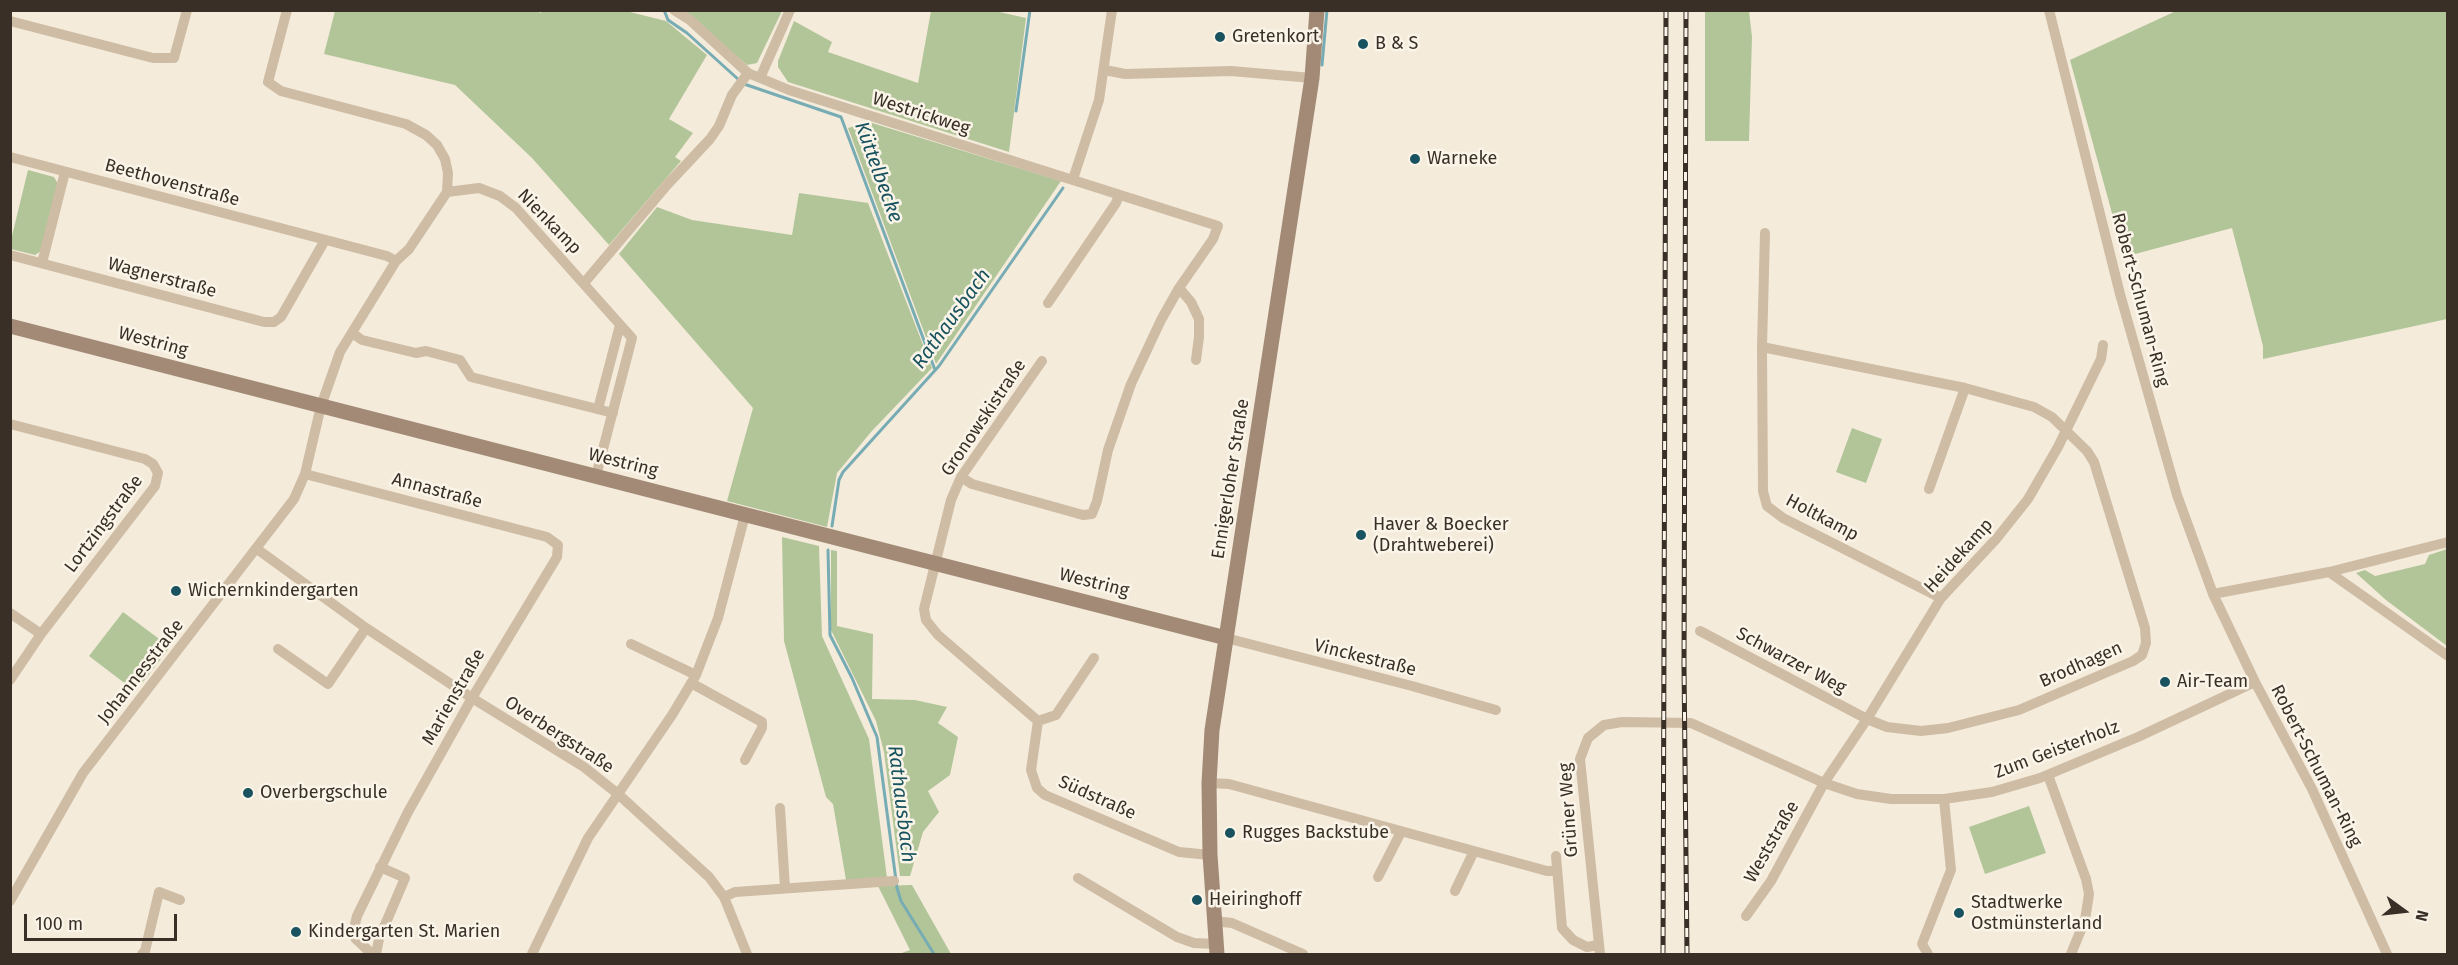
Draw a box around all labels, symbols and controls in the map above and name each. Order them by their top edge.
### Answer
place label: Gretenkort [1232,26,1319,48]
marker: Gretenkort [1213,30,1227,44]
place label: B & S [1375,33,1418,55]
marker: B & S [1356,37,1370,51]
street label: Westrickweg [869,88,973,140]
water label: Küttelbecke [849,118,907,226]
place label: Warneke [1427,148,1497,170]
marker: Warneke [1408,152,1422,166]
street label: Beethovenstraße [102,155,242,211]
street label: Nienkamp [513,185,585,259]
street label: Robert-Schuman-Ring [2106,211,2174,389]
street label: Wagnerstraße [105,253,219,303]
water label: Rathausbach [908,264,996,374]
street label: Westring [116,322,190,362]
street label: Gronowskistraße [937,355,1031,481]
street label: Ennigerloher Straße [1208,397,1254,561]
street label: Westring [586,444,660,482]
street label: Annastraße [390,469,484,513]
street label: Lortzingstraße [60,471,148,577]
street label: Holtkamp [1782,490,1862,546]
place label: Haver & Boecker (Drahtweberei) [1373,514,1509,556]
street label: Heidekamp [1920,514,1998,598]
marker: Haver & Boecker (Drahtweberei) [1354,528,1368,542]
street label: Westring [1057,564,1131,602]
place label: Wichernkindergarten [188,580,359,602]
marker: Wichernkindergarten [169,584,183,598]
street label: Johannesstraße [93,615,189,729]
street label: Schwarzer Weg [1732,623,1850,699]
street label: Vinckestraße [1312,635,1418,681]
street label: Brodhagen [2036,637,2126,693]
street label: Marienstraße [418,645,490,749]
place label: Air-Team [2177,671,2248,693]
marker: Air-Team [2158,675,2172,689]
street label: Robert-Schuman-Ring [2266,681,2366,851]
street label: Overbergstraße [500,692,618,778]
street label: Zum Geisterholz [1992,716,2122,784]
water label: Rathausbach [882,744,920,864]
street label: Grüner Weg [1555,762,1583,858]
street label: Südstraße [1055,771,1139,825]
place label: Overbergschule [260,782,387,804]
marker: Overbergschule [241,786,255,800]
street label: Weststraße [1740,797,1804,887]
place label: Rugges Backstube [1242,822,1389,844]
marker: Rugges Backstube [1223,826,1237,840]
north arrow [2374,881,2434,941]
place label: Heiringhoff [1209,889,1301,911]
place label: Stadtwerke Ostmünsterland [1971,892,2102,934]
marker: Heiringhoff [1190,893,1204,907]
scale bar [27,902,180,940]
marker: Stadtwerke Ostmünsterland [1952,906,1966,920]
text: N [2411,908,2432,923]
text: 100 m [35,913,83,935]
place label: Kindergarten St. Marien [308,921,500,943]
marker: Kindergarten St. Marien [289,925,303,939]

